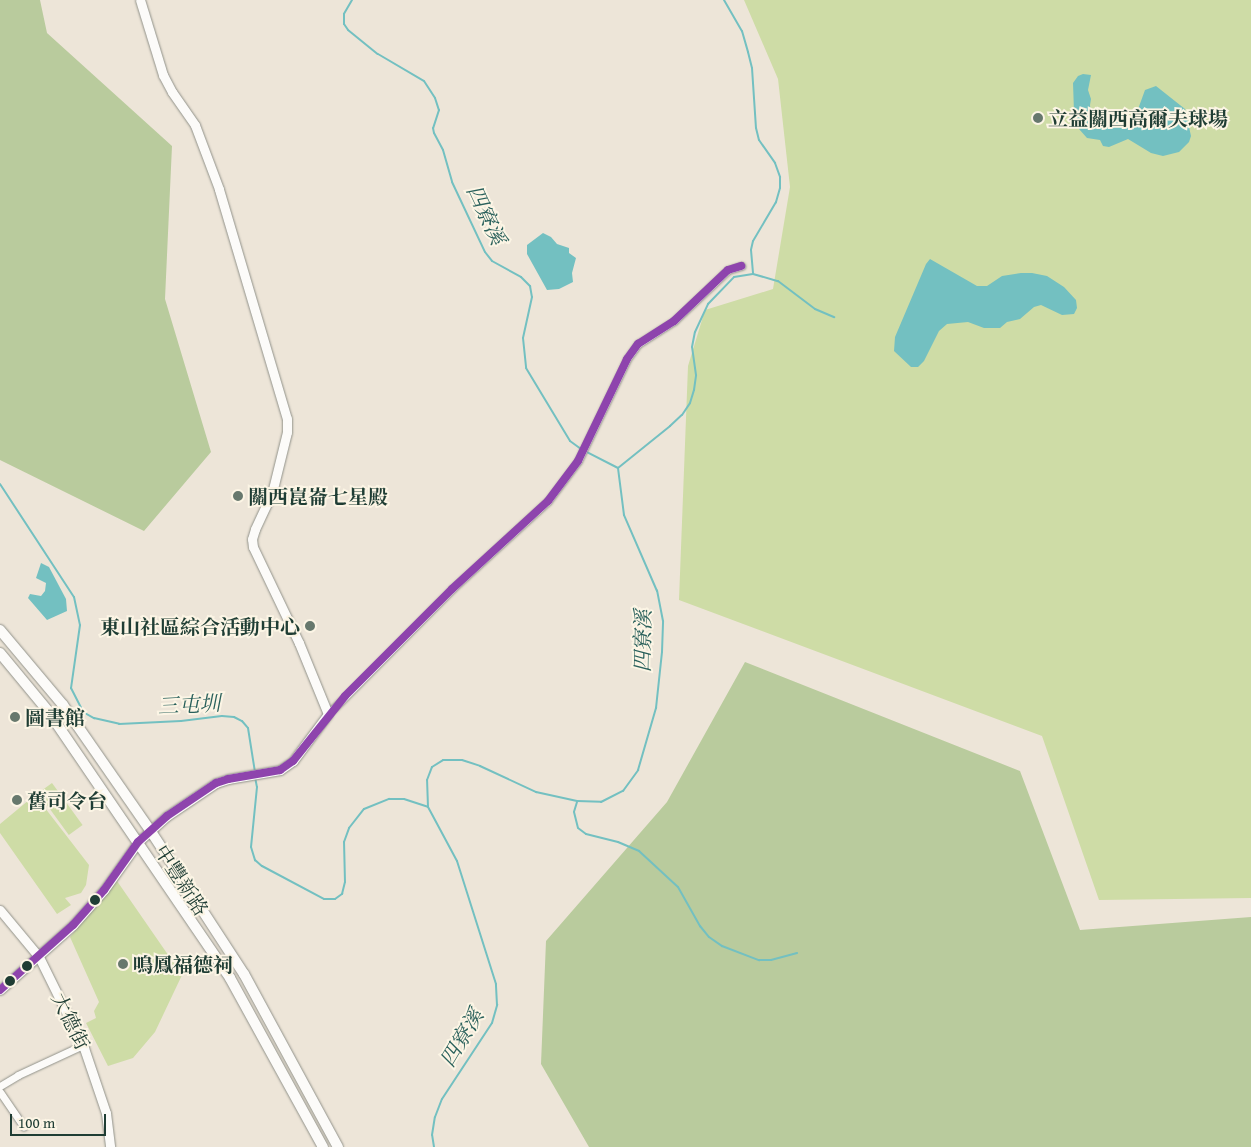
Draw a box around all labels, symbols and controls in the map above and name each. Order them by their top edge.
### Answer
place label: 立益關西高爾夫球場 [1048,106,1228,130]
marker: 立益關西高爾夫球場 [1032,112,1044,124]
water label: 四寮溪 [461,181,511,249]
place label: 關西崑崙七星殿 [248,484,388,508]
marker: 關西崑崙七星殿 [232,490,244,502]
water label: 四寮溪 [630,609,656,673]
place label: 東山社區綜合活動中心 [100,614,300,638]
marker: 東山社區綜合活動中心 [304,620,316,632]
water label: 三屯圳 [157,691,221,719]
place label: 圖書館 [25,705,85,729]
marker: 圖書館 [9,711,21,723]
place label: 舊司令台 [27,788,107,812]
marker: 舊司令台 [11,794,23,806]
street label: 中豐新路 [150,840,214,920]
unlabelled marker [90,895,100,905]
place label: 鳴鳳福德祠 [133,952,233,976]
marker: 鳴鳳福德祠 [117,958,129,970]
unlabelled marker [22,961,32,971]
unlabelled marker [5,976,15,986]
street label: 大德街 [47,989,95,1053]
water label: 四寮溪 [435,1005,489,1071]
scale bar [12,1104,109,1136]
text: 100 m [18,1112,55,1133]

